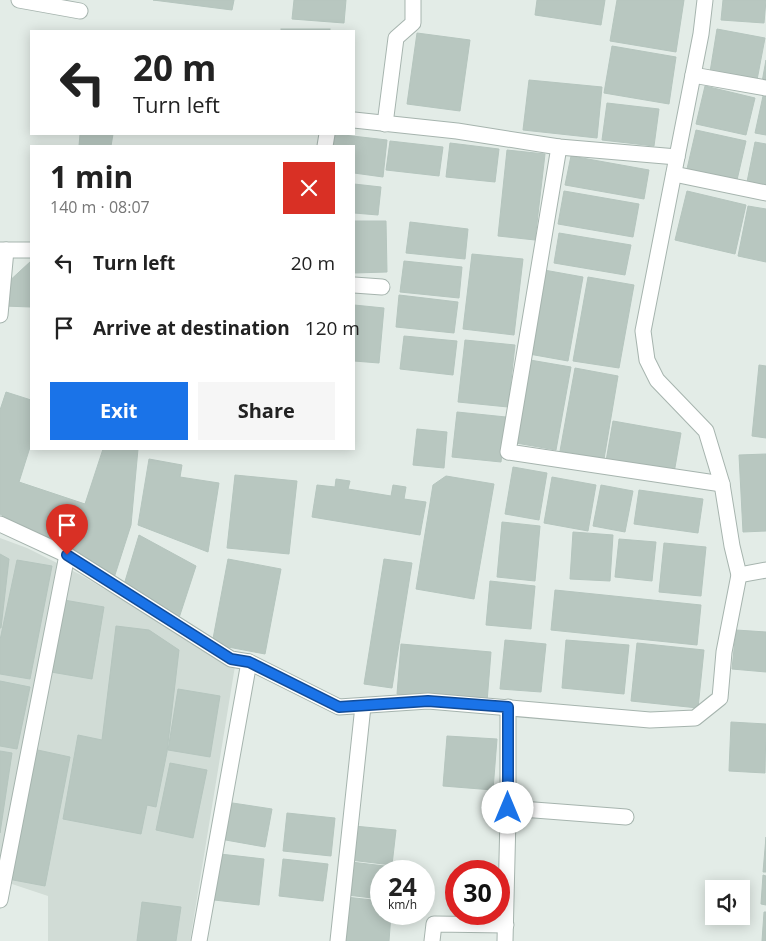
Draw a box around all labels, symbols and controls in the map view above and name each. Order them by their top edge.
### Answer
text: 20 m [133,44,216,91]
icon: left [50,50,115,115]
text: Turn left [133,89,220,119]
text: 1 min [50,156,133,197]
button: close [283,162,335,214]
text: 140 m · 08:07 [50,196,150,218]
icon: left [50,249,78,277]
text: Turn left [93,250,175,276]
text: 20 m [291,250,335,276]
icon: arrive [50,314,78,342]
text: Arrive at destination [93,315,290,341]
text: 120 m [305,315,360,341]
button: Exit [50,382,188,440]
button: Share [198,382,335,440]
pin [46,504,88,555]
icon: arrive [53,511,81,539]
position arrow [481,781,533,833]
speed limit sign: 30 [445,860,510,925]
text: 24 [388,869,417,903]
map controls [705,880,750,925]
button: sound [705,880,750,925]
text: km/h [388,896,417,913]

